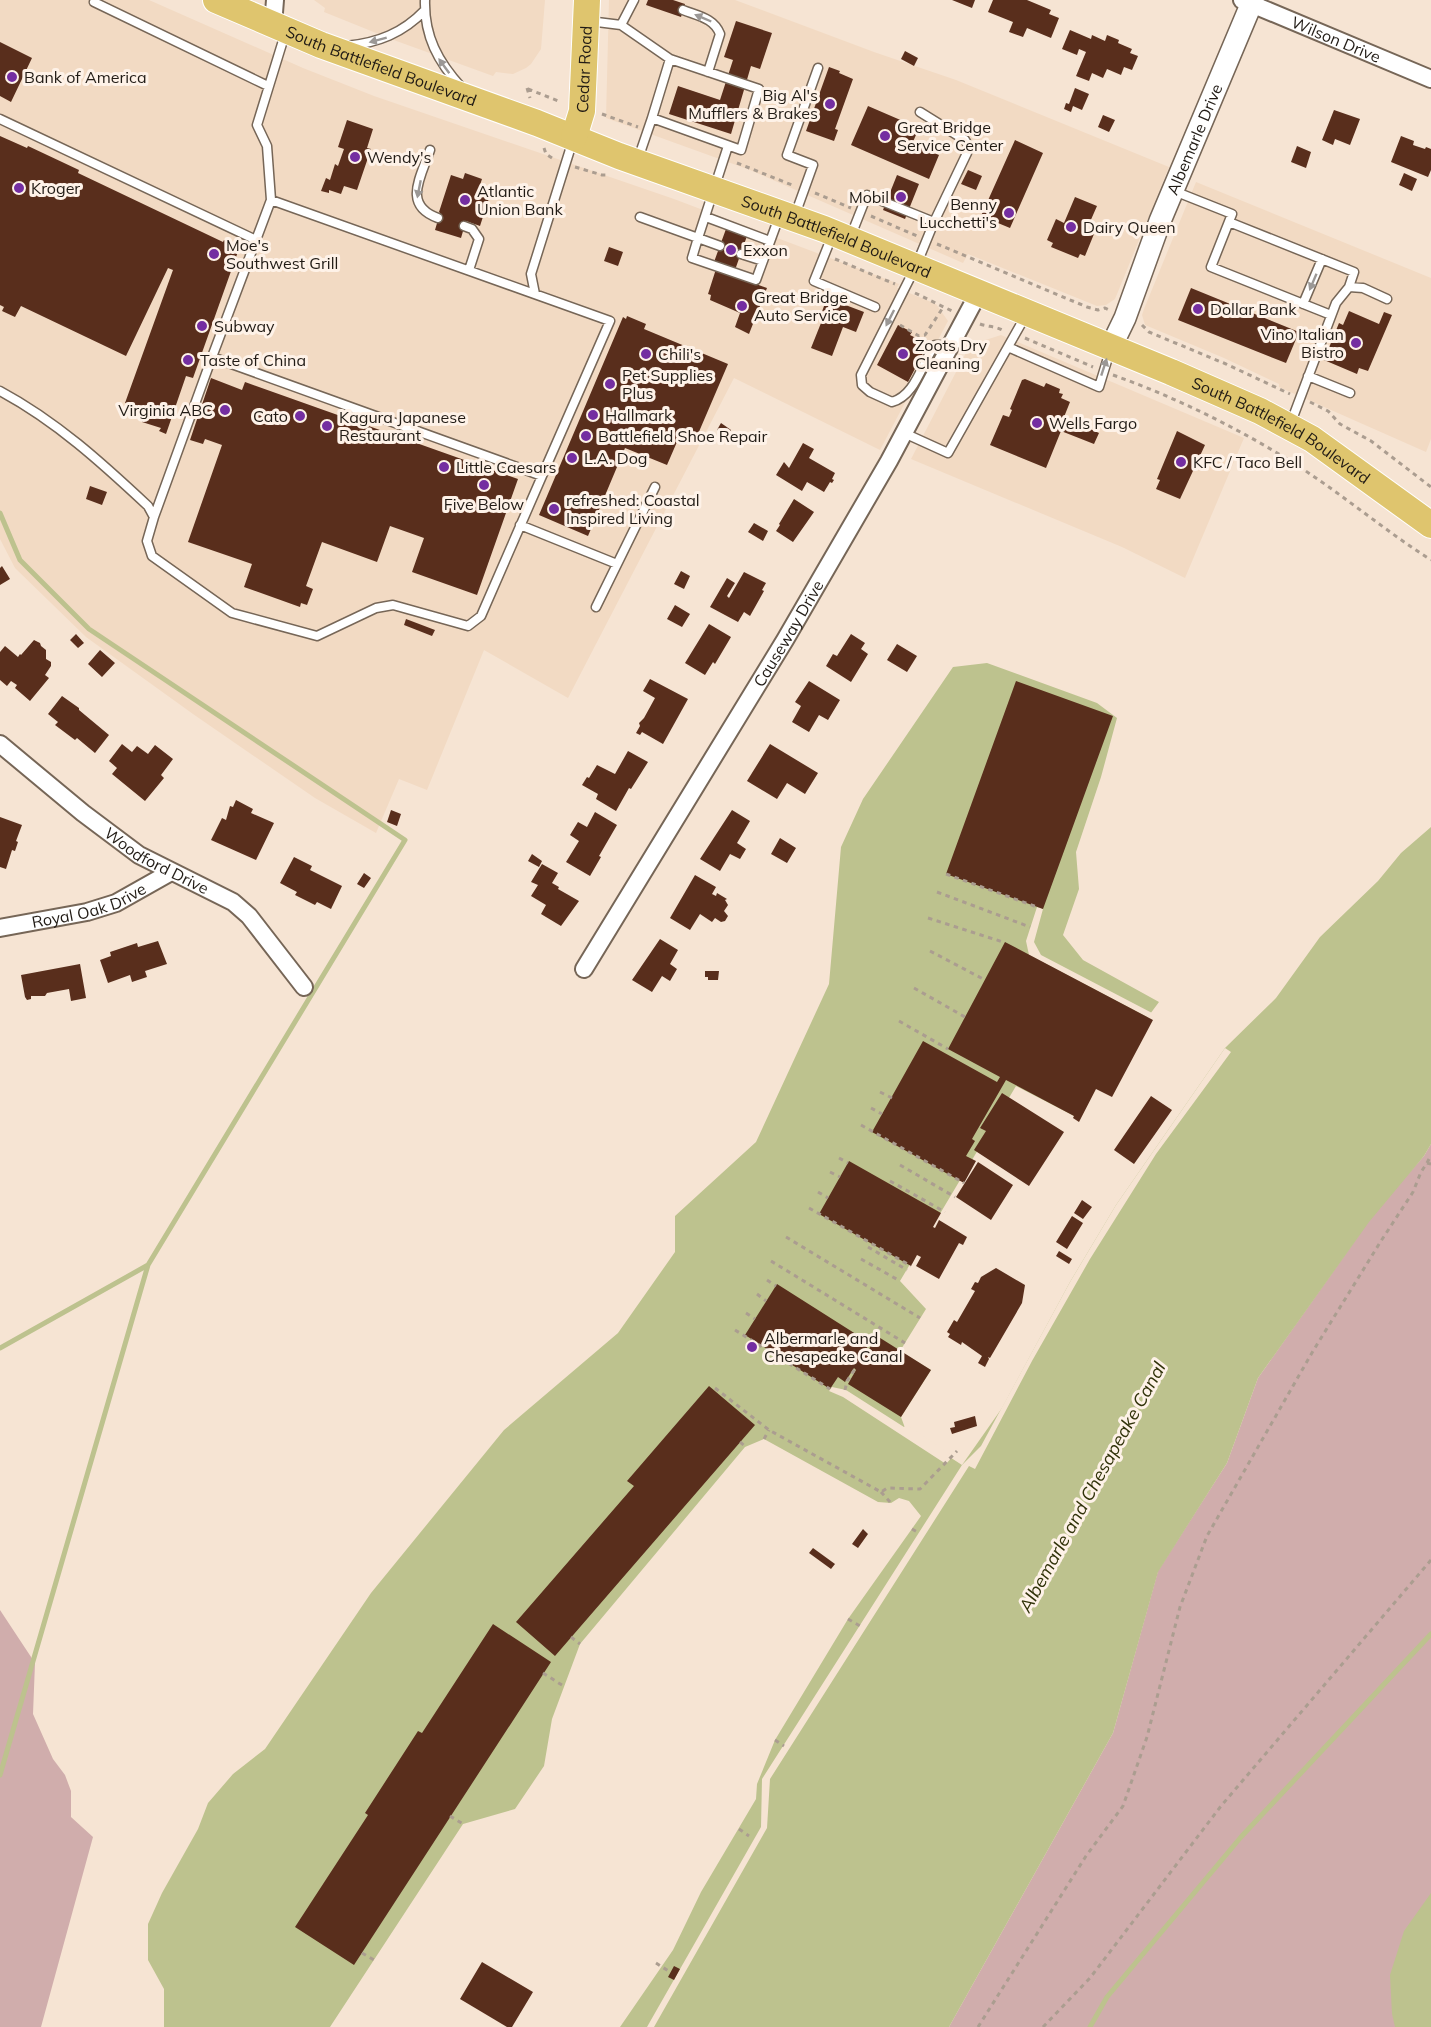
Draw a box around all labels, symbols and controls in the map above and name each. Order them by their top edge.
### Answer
street label: Wilson Drive [1289,12,1384,67]
one-way arrow [694,13,712,23]
street label: South Battlefield Boulevard [283,21,479,110]
street label: Cedar Road [572,25,596,113]
one-way arrow [369,36,387,45]
one-way arrow [439,59,451,74]
place label: Bank of America [24,67,147,87]
marker: Bank of America [5,70,19,84]
street label: Albemarle Drive [1162,81,1227,198]
place label: Big Al's Mufflers & Brakes [688,85,818,123]
marker: Big Al's Mufflers & Brakes [823,97,837,111]
place label: Great Bridge Service Center [897,117,1004,155]
marker: Great Bridge Service Center [878,129,892,143]
place label: Wendy's [367,147,432,167]
marker: Wendy's [348,150,362,164]
place label: Kroger [31,178,80,198]
one-way arrow [414,180,423,199]
marker: Kroger [12,181,26,195]
place label: Atlantic Union Bank [477,181,563,219]
place label: Mobil [849,187,889,207]
street label: South Battlefield Boulevard [739,190,934,282]
marker: Mobil [894,190,908,204]
marker: Atlantic Union Bank [458,193,472,207]
place label: Benny Lucchetti's [919,194,997,232]
marker: Benny Lucchetti's [1002,206,1016,220]
place label: Dairy Queen [1083,217,1176,237]
marker: Dairy Queen [1064,220,1078,234]
place label: Moe's Southwest Grill [226,235,338,273]
place label: Exxon [743,240,788,260]
marker: Exxon [724,243,738,257]
marker: Moe's Southwest Grill [207,247,221,261]
one-way arrow [1308,273,1317,290]
place label: Great Bridge Auto Service [754,287,848,325]
marker: Great Bridge Auto Service [735,299,749,313]
place label: Dollar Bank [1210,299,1297,319]
marker: Dollar Bank [1191,302,1205,316]
one-way arrow [885,310,895,327]
place label: Subway [214,316,275,336]
marker: Subway [195,319,209,333]
place label: Vino Italian Bistro [1260,324,1344,362]
place label: Zoots Dry Cleaning [915,335,987,373]
marker: Vino Italian Bistro [1349,336,1363,350]
place label: Chili's [658,344,701,364]
marker: Chili's [639,347,653,361]
marker: Zoots Dry Cleaning [896,347,910,361]
place label: Taste of China [200,350,306,370]
marker: Taste of China [181,353,195,367]
one-way arrow [1100,358,1110,376]
place label: Pet Supplies Plus [622,365,713,403]
street label: South Battlefield Boulevard [1189,372,1374,488]
marker: Pet Supplies Plus [603,377,617,391]
place label: Virginia ABC [118,400,213,420]
marker: Virginia ABC [218,403,232,417]
place label: Hallmark [605,405,673,425]
place label: Cato [253,406,288,426]
place label: Kagura Japanese Restaurant [339,407,466,445]
marker: Hallmark [586,408,600,422]
marker: Cato [293,409,307,423]
place label: Wells Fargo [1049,413,1137,433]
marker: Wells Fargo [1030,416,1044,430]
marker: Kagura Japanese Restaurant [320,419,334,433]
place label: Battlefield Shoe Repair [598,426,767,446]
marker: Battlefield Shoe Repair [579,429,593,443]
place label: L.A. Dog [584,448,648,468]
marker: L.A. Dog [565,451,579,465]
place label: KFC / Taco Bell [1193,452,1302,472]
marker: KFC / Taco Bell [1174,455,1188,469]
place label: Little Caesars [456,457,556,477]
marker: Little Caesars [437,460,451,474]
marker: Five Below [477,478,491,492]
place label: refreshed: Coastal Inspired Living [566,490,700,528]
place label: Five Below [444,494,524,514]
marker: refreshed: Coastal Inspired Living [547,502,561,516]
street label: Causeway Drive [749,576,828,690]
street label: Woodford Drive [101,823,212,898]
street label: Royal Oak Drive [30,878,149,932]
place label: Albermarle and Chesapeake Canal [764,1328,902,1366]
marker: Albermarle and Chesapeake Canal [745,1340,759,1354]
water label: Albemarle and Chesapeake Canal [1013,1357,1171,1617]

